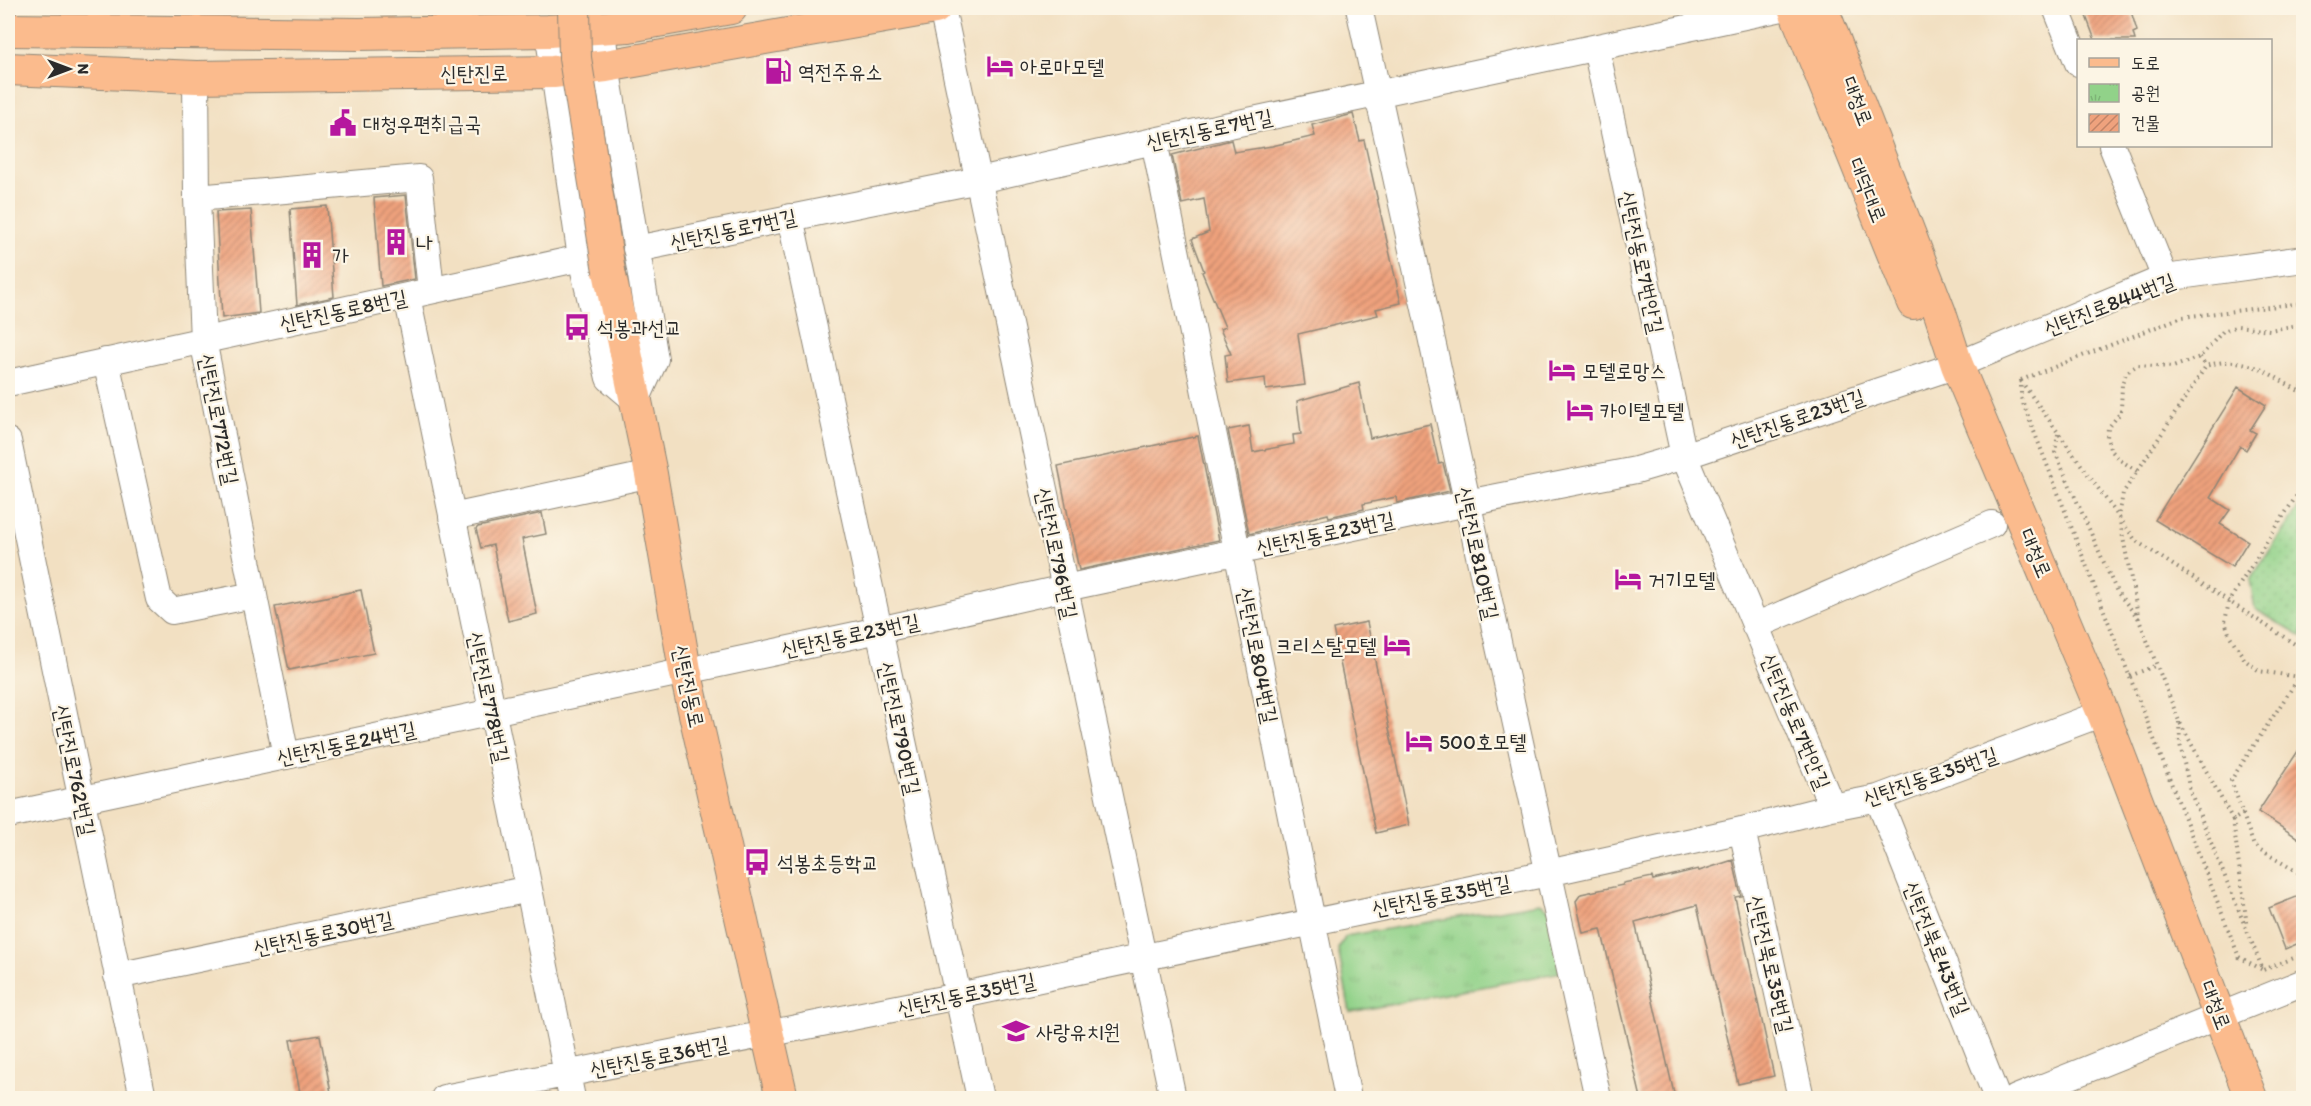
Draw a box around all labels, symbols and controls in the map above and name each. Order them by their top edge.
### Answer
north arrow [39,39,99,99]
legend [2077,39,2272,147]
hotel icon: 아로마모텔 [985,51,1015,81]
text: 도로 [2131,52,2160,74]
place label: 아로마모텔 [1020,54,1105,79]
fuel station icon: 역전주유소 [763,56,793,86]
place label: 역전주유소 [798,59,883,84]
street label: 신탄진로 [440,60,508,86]
text: N [74,64,93,74]
street label: 대청로 [1837,73,1879,129]
text: 공원 [2131,82,2160,104]
street label: 신탄진동로7번길 [1143,103,1275,155]
public building icon: 대청우편취급국 [328,108,358,138]
place label: 대청우편취급국 [363,111,481,136]
text: 건물 [2131,112,2160,134]
street label: 대덕대로 [1844,154,1892,226]
street label: 신탄진동로7번안길 [1615,188,1669,336]
street label: 신탄진동로7번길 [667,203,799,255]
building icon: 나 [381,227,411,257]
place label: 나 [416,230,433,255]
building icon: 가 [297,240,327,270]
place label: 가 [332,243,349,268]
street label: 신탄진로844번길 [2040,268,2178,340]
street label: 신탄진동로8번길 [277,284,409,336]
bus stop icon: 석봉과선교 [562,312,592,342]
place label: 석봉과선교 [597,315,682,340]
street label: 신탄진로772번길 [194,351,244,487]
hotel icon: 모텔로망스 [1547,355,1577,385]
place label: 모텔로망스 [1582,358,1667,383]
street label: 신탄진동로23번길 [1726,383,1868,453]
hotel icon: 카이텔모텔 [1565,395,1595,425]
place label: 카이텔모텔 [1600,398,1685,423]
street label: 신탄진로810번길 [1452,484,1504,622]
street label: 신탄진로796번길 [1031,485,1083,621]
street label: 신탄진동로23번길 [1254,506,1397,560]
street label: 대청로 [2015,525,2057,581]
hotel icon: 거기모텔 [1613,564,1643,594]
place label: 거기모텔 [1648,567,1716,592]
street label: 신탄진로804번길 [1233,585,1283,725]
street label: 신탄진동로23번길 [779,608,922,662]
street label: 신탄진로778번길 [463,629,515,765]
hotel icon: 크리스탈모텔 [1382,630,1412,660]
place label: 크리스탈모텔 [1276,633,1377,658]
street label: 신탄진동로 [668,642,710,730]
street label: 신탄진동로7번안길 [1756,649,1836,793]
street label: 신탄진로790번길 [874,659,926,797]
street label: 신탄진로762번길 [49,702,101,838]
street label: 신탄진동로24번길 [274,716,418,770]
hotel icon: 500호모텔 [1404,726,1434,756]
place label: 500호모텔 [1439,729,1527,754]
street label: 신탄진동로35번길 [1859,741,2001,811]
bus stop icon: 석봉초등학교 [742,847,772,877]
place label: 석봉초등학교 [777,850,878,875]
street label: 신탄진동로35번길 [1370,869,1513,921]
street label: 신탄진북로43번길 [1899,877,1975,1019]
street label: 신탄진북로35번길 [1743,893,1799,1035]
street label: 신탄진동로30번길 [251,906,395,960]
street label: 신탄진동로35번길 [895,967,1038,1021]
street label: 대청로 [2195,977,2237,1033]
school or university icon: 사랑유치원 [1001,1016,1031,1046]
place label: 사랑유치원 [1036,1019,1121,1044]
street label: 신탄진동로36번길 [587,1030,731,1082]

